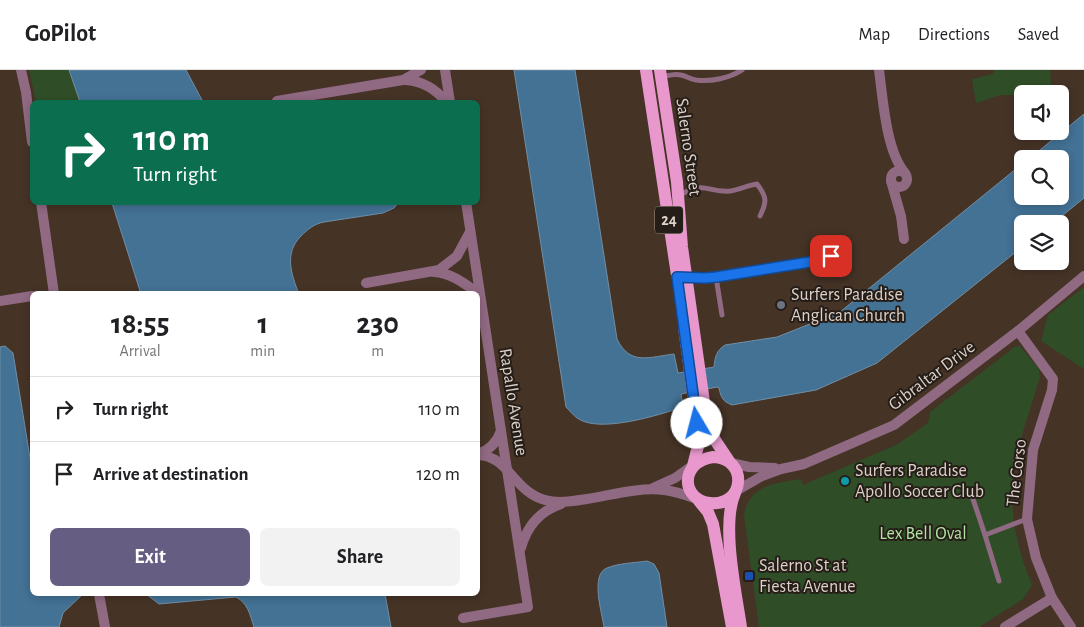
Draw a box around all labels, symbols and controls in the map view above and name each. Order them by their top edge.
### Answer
text: GoPilot [25,22,96,46]
text: Map [859,26,890,44]
text: Directions [918,26,990,44]
text: Saved [1018,26,1059,44]
map controls [1014,85,1069,270]
button: sound [1014,85,1069,140]
street label: Salerno Street [672,97,704,197]
icon: right [50,120,115,185]
text: 110 m [133,122,210,157]
button: search [1014,150,1069,205]
text: Turn right [133,163,217,185]
road number: 24 [655,206,683,234]
button: layers [1014,215,1069,270]
pin [810,235,852,277]
icon: arrive [817,242,845,270]
place label: Surfers Paradise Anglican Church [791,286,905,325]
marker: Surfers Paradise Anglican Church [775,299,787,311]
text: 18:55 [111,309,169,339]
text: 1 [257,309,268,339]
text: 230 [356,309,399,339]
street label: Gibraltar Drive [886,338,978,414]
text: Arrival [120,343,161,359]
text: min [250,343,275,359]
text: m [371,343,384,359]
street label: Rapallo Avenue [496,347,530,457]
icon: right [50,395,78,423]
position arrow [670,396,722,448]
text: Turn right [93,400,168,419]
text: 110 m [419,400,460,419]
street label: The Corso [1004,438,1030,508]
icon: arrive [50,460,78,488]
place label: Surfers Paradise Apollo Soccer Club [855,462,984,501]
text: Arrive at destination [93,465,249,484]
text: 120 m [416,465,460,484]
marker: Surfers Paradise Apollo Soccer Club [839,475,851,487]
park label: Lex Bell Oval [879,525,967,543]
button: Exit [50,528,250,586]
button: Share [260,528,460,586]
place label: Salerno St at Fiesta Avenue [759,557,856,596]
marker: Salerno St at Fiesta Avenue [743,570,755,582]

